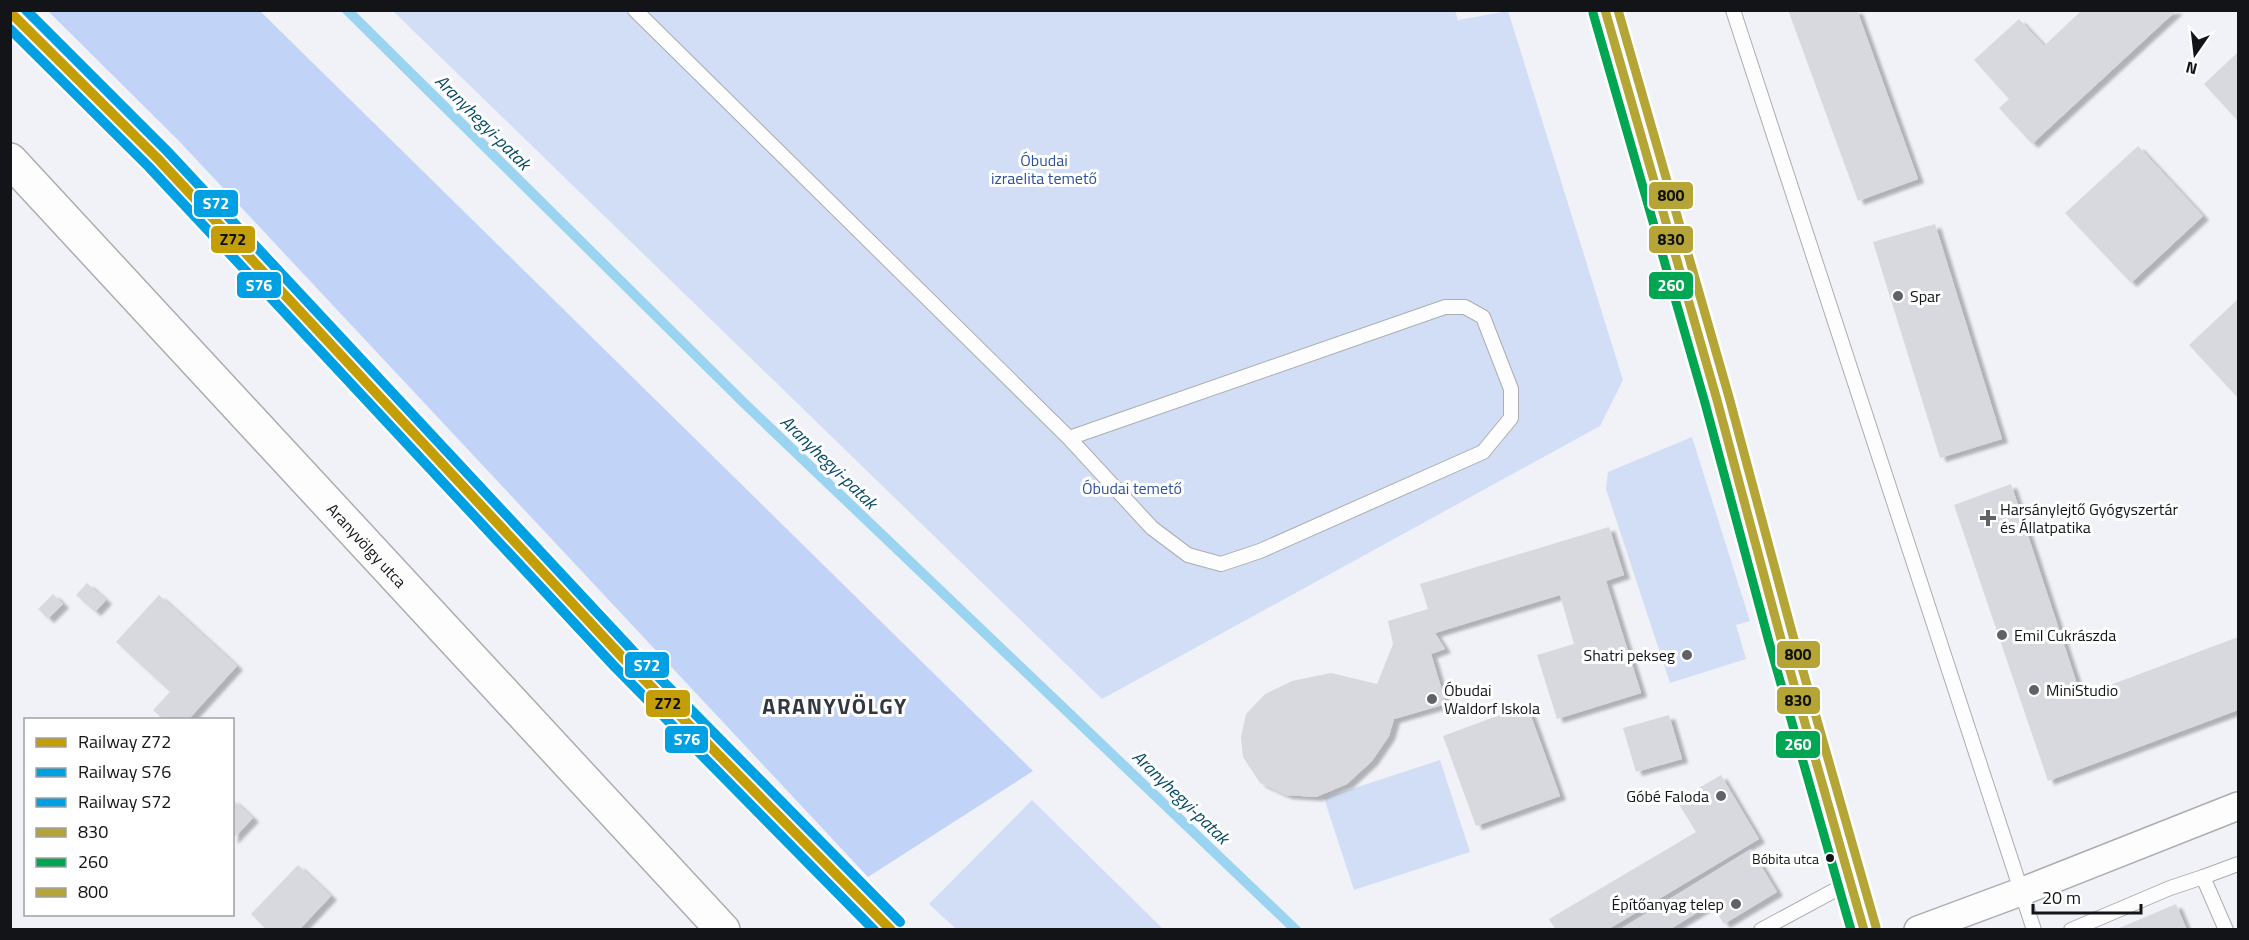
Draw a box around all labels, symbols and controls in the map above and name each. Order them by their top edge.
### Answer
north arrow [2165,24,2225,84]
text: N [2183,56,2200,82]
water label: Aranyhegyi-patak [429,68,538,177]
park label: Óbudai izraelita temető [991,148,1097,190]
line badge: 800 [1648,181,1694,210]
text: 800 [1658,183,1684,207]
line badge: S72 [193,189,239,218]
text: S72 [203,191,229,215]
line badge: Z72 [210,225,256,254]
line badge: 830 [1648,225,1694,254]
text: Z72 [220,227,246,251]
text: 830 [1658,227,1684,251]
line badge: S76 [236,271,282,299]
line badge: 260 [1648,271,1694,300]
text: S76 [246,273,272,297]
text: 260 [1658,273,1684,297]
place label: Spar [1910,284,1941,308]
marker: Spar [1891,289,1905,303]
water label: Aranyhegyi-patak [774,409,885,517]
park label: Óbudai temető [1082,476,1182,500]
place label: Harsánylejtő Gyógyszertár és Állatpatika [2000,497,2178,539]
street label: Aranyvölgy utca [321,498,412,593]
marker: Harsánylejtő Gyógyszertár és Állatpatika [1981,511,1995,525]
place label: Emil Cukrászda [2014,623,2116,647]
marker: Emil Cukrászda [1995,628,2009,642]
line badge: 800 [1776,640,1821,669]
text: 800 [1785,642,1811,666]
place label: Shatri pekseg [1584,643,1675,667]
marker: Shatri pekseg [1680,648,1694,662]
line badge: S72 [624,651,670,679]
text: S72 [634,653,660,677]
place label: Óbudai Waldorf Iskola [1444,678,1540,720]
place label: MiniStudio [2046,678,2118,702]
marker: MiniStudio [2027,683,2041,697]
line badge: 830 [1776,686,1821,715]
text: 830 [1785,688,1811,712]
line badge: Z72 [645,689,691,718]
district label: ARANYVÖLGY [762,689,908,723]
text: Z72 [655,691,681,715]
marker: Óbudai Waldorf Iskola [1425,692,1439,706]
legend [24,718,234,916]
line badge: S76 [664,725,709,754]
text: S76 [674,727,700,751]
text: Railway Z72 [78,728,171,755]
line badge: 260 [1775,730,1821,759]
text: 260 [1785,732,1811,756]
water label: Aranyhegyi-patak [1126,744,1237,852]
text: Railway S76 [78,758,171,785]
place label: Góbé Faloda [1626,784,1709,808]
text: Railway S72 [78,788,171,815]
marker: Góbé Faloda [1714,789,1728,803]
text: 830 [78,818,108,845]
text: 260 [78,848,108,875]
place label: Bóbita utca [1752,848,1819,869]
marker: Bóbita utca [1824,852,1836,864]
scale bar [2033,877,2141,915]
text: 800 [78,878,108,905]
text: 20 m [2042,884,2081,911]
place label: Építőanyag telep [1611,892,1724,916]
marker: Építőanyag telep [1729,897,1743,911]

